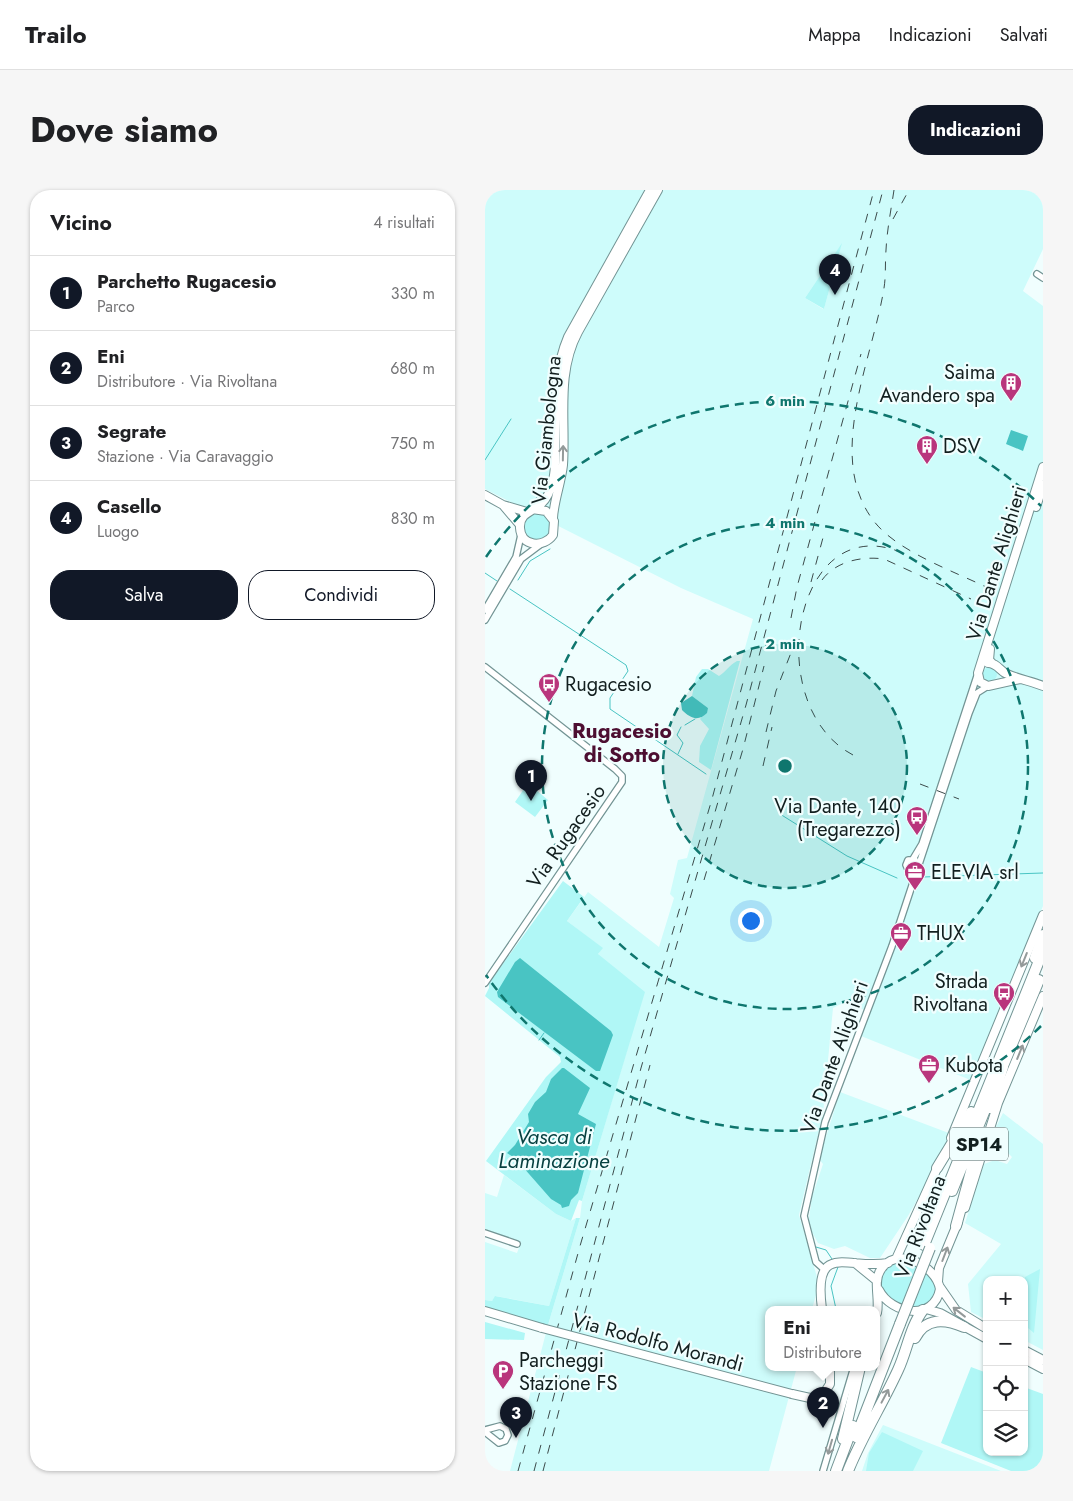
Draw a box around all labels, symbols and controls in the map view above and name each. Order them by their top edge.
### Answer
text: Trailo [25,17,87,52]
text: Mappa [808,22,861,48]
text: Indicazioni [889,22,972,48]
text: Salvati [1000,22,1048,48]
text: Dove siamo [30,105,218,155]
button: Indicazioni [908,105,1043,155]
text: Vicino [50,208,112,238]
text: 4 risultati [373,211,435,234]
pin: 4 [819,254,851,295]
text: Parchetto Rugacesio [97,268,277,295]
text: 1 [62,282,70,305]
text: 330 m [391,282,435,305]
text: Parco [97,295,135,318]
text: Eni [97,343,125,370]
street label: Via Giambologna [524,354,569,506]
text: 2 [61,357,71,380]
text: 680 m [390,357,435,380]
place label: Saima Avandero spa [880,358,995,410]
text: Distributore · Via Rivoltana [97,370,277,393]
building icon: Saima Avandero spa [999,371,1023,402]
text: 6 min [765,390,805,412]
text: Segrate [97,418,166,445]
text: 3 [61,432,71,455]
text: 750 m [391,432,435,455]
place label: DSV [943,432,982,461]
building icon: DSV [915,434,939,465]
text: Stazione · Via Caravaggio [97,445,273,468]
one-way arrow [558,445,568,462]
street label: Via Dante Alighieri [959,482,1034,645]
text: Casello [97,493,162,520]
text: 4 [60,507,72,530]
text: 830 m [391,507,435,530]
text: 4 min [765,512,805,534]
text: Luogo [97,520,139,543]
button: Salva [50,570,238,620]
button: Condividi [248,570,435,620]
text: 2 min [765,633,805,655]
place label: Rugacesio [565,670,652,699]
bus stop icon: Rugacesio [537,672,561,703]
district label: Rugacesio di Sotto [572,716,672,770]
centre of rings [776,757,794,775]
pin: 1 [515,760,547,801]
street label: Via Rugacesio [520,778,613,894]
place label: Via Dante, 140 (Tregarezzo) [774,792,901,844]
bus stop icon: Via Dante, 140 (Tregarezzo) [905,805,929,836]
place label: ELEVIA srl [931,858,1019,887]
office icon: ELEVIA srl [903,860,927,891]
your location [738,908,764,934]
place label: THUX [917,919,964,948]
office icon: THUX [889,921,913,952]
one-way arrow [1019,953,1028,968]
place label: Strada Rivoltana [913,967,988,1019]
street label: Via Dante Alighieri [793,976,876,1138]
bus stop icon: Strada Rivoltana [992,981,1016,1012]
one-way arrow [1015,1045,1025,1060]
place label: Kubota [945,1051,1003,1080]
office icon: Kubota [917,1053,941,1084]
water label: Vasca di Laminazione [498,1122,610,1176]
road number: SP14 [950,1128,1008,1161]
street label: Via Rivoltana [887,1171,954,1283]
one-way arrow [941,1247,950,1262]
map controls [983,1276,1028,1456]
button: + [983,1276,1028,1321]
street label: Via Rodolfo Morandi [569,1306,747,1379]
popup [765,1306,880,1371]
one-way arrow [953,1307,966,1318]
text: Eni [783,1314,811,1341]
button: − [983,1321,1028,1366]
text: Distributore [783,1341,862,1364]
place label: Parcheggi Stazione FS [519,1346,617,1398]
parking icon: Parcheggi Stazione FS [491,1359,515,1390]
button: locate [983,1366,1028,1411]
pin: 2 [807,1387,839,1428]
one-way arrow [881,1389,890,1404]
pin: 3 [500,1397,532,1438]
button: layers [983,1411,1028,1456]
one-way arrow [825,1439,835,1455]

